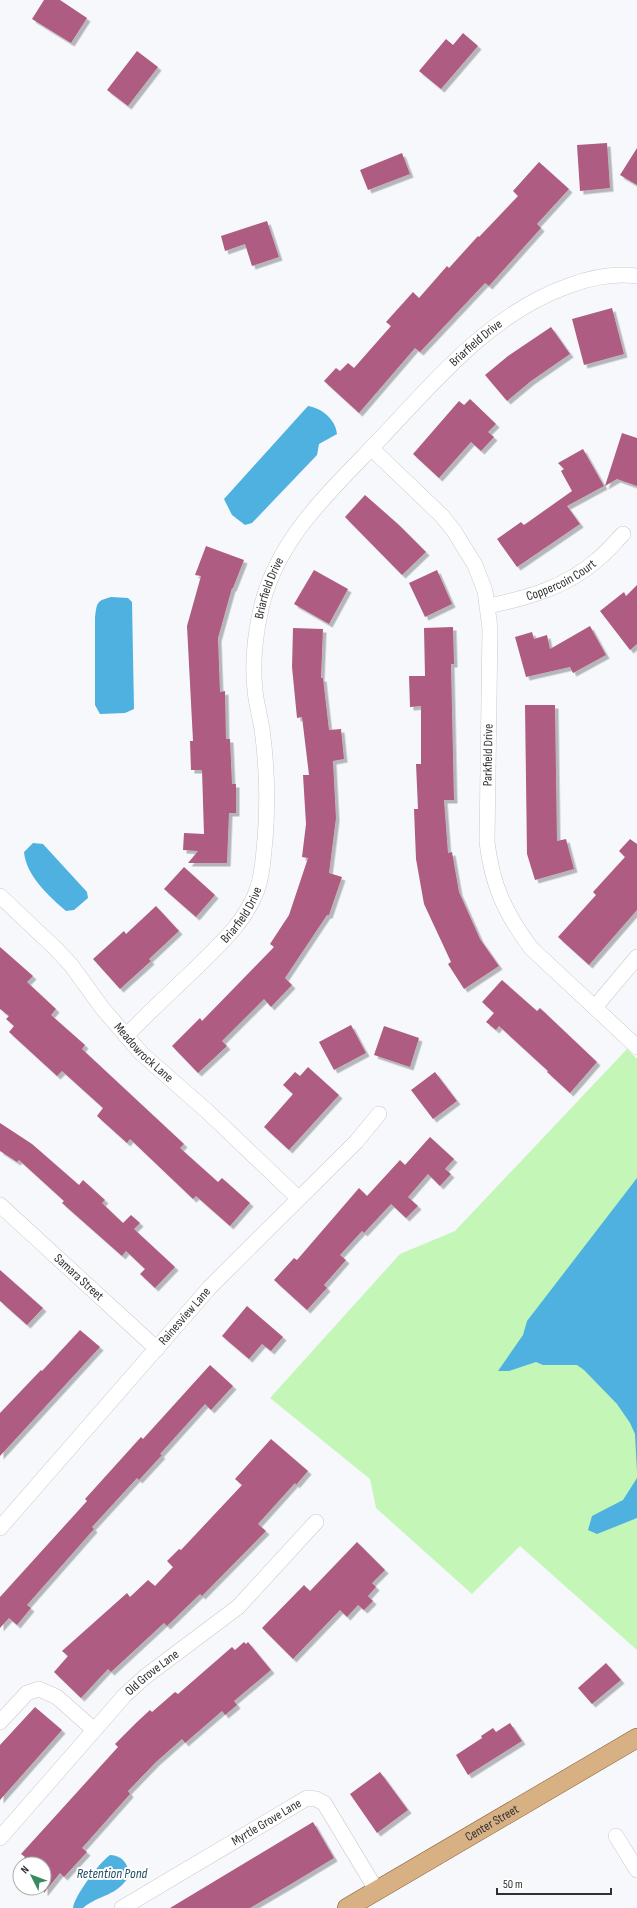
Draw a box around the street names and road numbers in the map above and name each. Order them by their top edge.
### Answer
street label: Briarfield Drive [446,316,505,370]
street label: Briarfield Drive [251,554,287,620]
street label: Coppercoin Court [524,556,599,604]
street label: Parkfield Drive [479,724,497,786]
street label: Briarfield Drive [217,885,265,946]
street label: Meadowrock Lane [110,1019,177,1086]
street label: Samara Street [51,1250,107,1304]
street label: Rainesview Lane [155,1284,214,1348]
street label: Old Grove Lane [122,1646,182,1699]
street label: Myrtle Grove Lane [229,1795,304,1849]
street label: Center Street [462,1801,522,1845]

